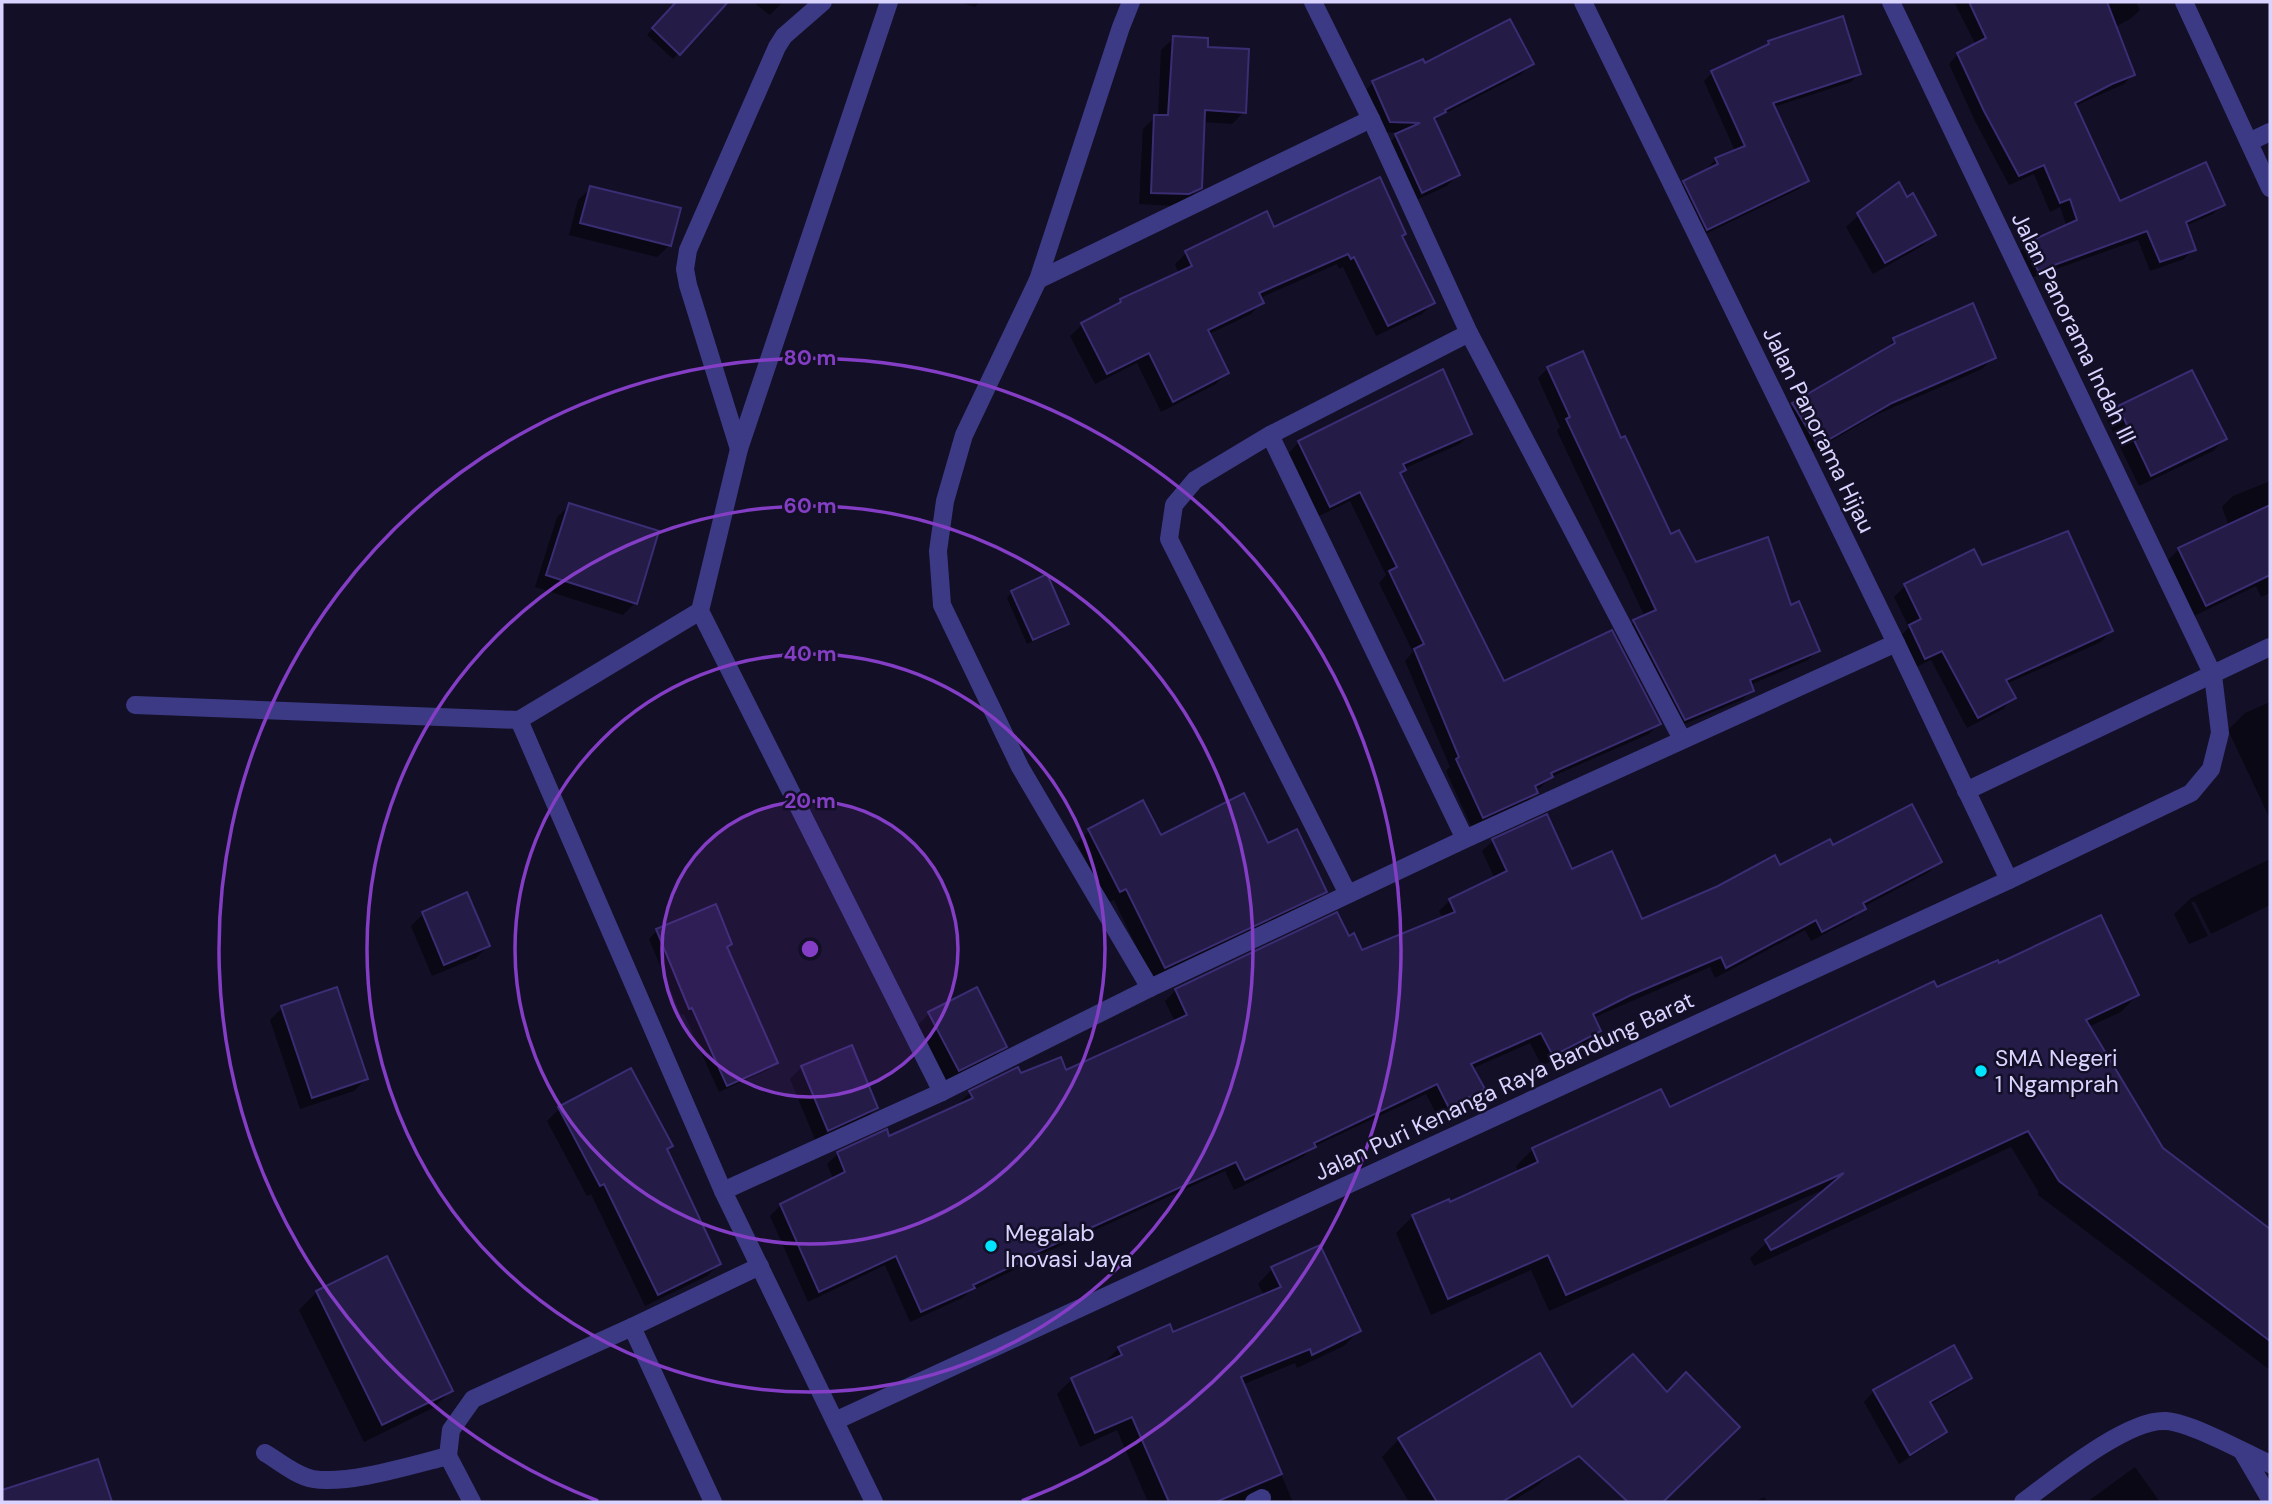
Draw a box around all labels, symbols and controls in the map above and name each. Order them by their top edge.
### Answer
street label: Jalan Panorama Indah III [2005,207,2143,449]
street label: Jalan Panorama Hijau [1756,322,1882,538]
text: 80 m [784,344,836,372]
text: 60 m [784,492,836,520]
text: 40 m [783,640,837,668]
text: 20 m [784,787,836,815]
centre of rings [798,937,822,961]
street label: Jalan Puri Kenanga Raya Bandung Barat [1309,985,1699,1187]
place label: SMA Negeri 1 Ngamprah [1995,1043,2119,1099]
marker: SMA Negeri 1 Ngamprah [1973,1063,1989,1079]
place label: Megalab Inovasi Jaya [1005,1218,1132,1274]
marker: Megalab Inovasi Jaya [983,1238,999,1254]

